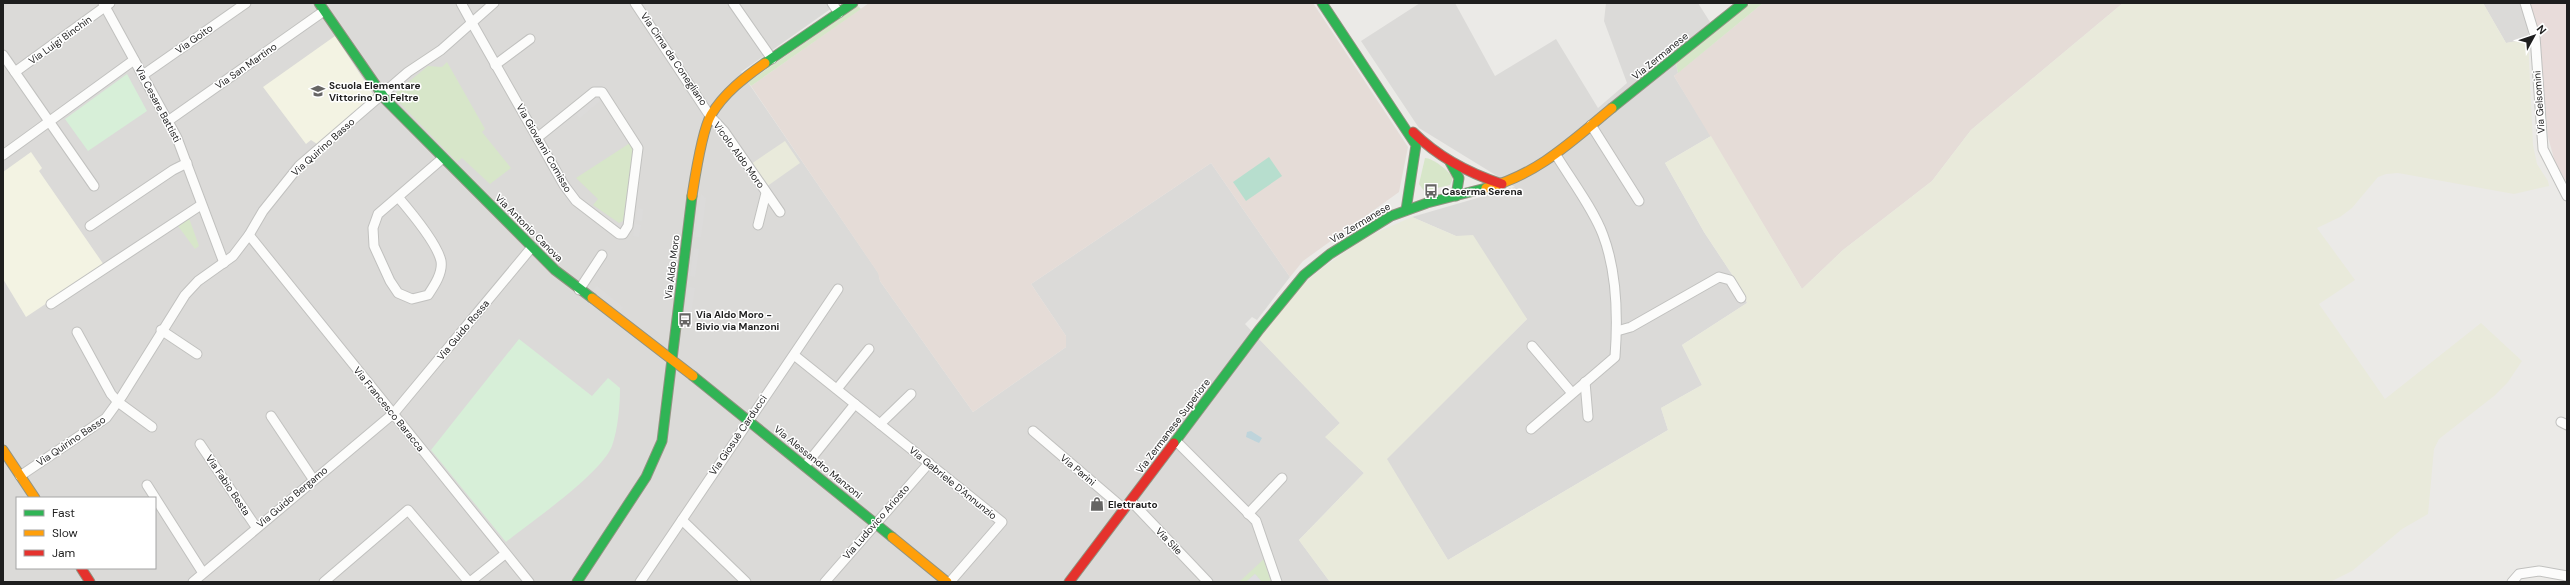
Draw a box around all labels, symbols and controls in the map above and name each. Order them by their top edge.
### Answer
street label: Via Cima da Conegliano [638,10,710,108]
street label: Via Luigi Binchin [26,13,94,67]
north arrow [2514,16,2554,56]
street label: Via Goito [173,21,215,57]
text: N [2534,22,2550,37]
street label: Via Zermanese [1629,29,1691,83]
street label: Via San Martino [213,40,279,92]
street label: Via Cesare Battisti [132,63,184,145]
street label: Via Gelsomini [2530,70,2548,134]
place label: Scuola Elementare Vittorino Da Feltre [329,79,421,104]
school or university icon: Scuola Elementare Vittorino Da Feltre [310,83,326,99]
street label: Via Giovanni Comisso [513,101,575,195]
street label: Via Quirino Basso [289,115,357,179]
street label: Vicolo Aldo Moro [711,119,768,191]
bus stop icon: Caserma Serena [1423,183,1439,199]
place label: Caserma Serena [1442,185,1523,198]
street label: Via Antonio Canova [492,191,566,265]
street label: Via Zermanese [1327,200,1393,246]
street label: Via Aldo Moro [662,234,682,300]
street label: Via Guido Rossa [434,297,492,363]
place label: Via Aldo Moro - Bivio via Manzoni [696,308,780,333]
bus stop icon: Via Aldo Moro - Bivio via Manzoni [677,312,693,328]
street label: Via Francesco Baracca [351,364,427,454]
street label: Via Zermanese Superiore [1133,376,1213,476]
street label: Via Giosuè Carducci [706,392,770,478]
street label: Via Quirino Basso [34,413,108,469]
street label: Via Alessandro Manzoni [771,422,865,502]
street label: Via Gabriele D'Annunzio [906,444,1000,522]
street label: Via Parini [1058,451,1098,489]
street label: Via Fabio Besta [203,452,253,518]
street label: Via Guido Bergamo [254,463,330,531]
street label: Via Ludovico Ariosto [840,482,912,562]
shop icon: Elettrauto [1089,496,1105,512]
legend [16,497,156,569]
place label: Elettrauto [1108,498,1158,511]
text: Fast [52,505,75,521]
text: Slow [52,525,78,541]
street label: Via Sile [1153,525,1185,558]
text: Jam [52,545,75,561]

